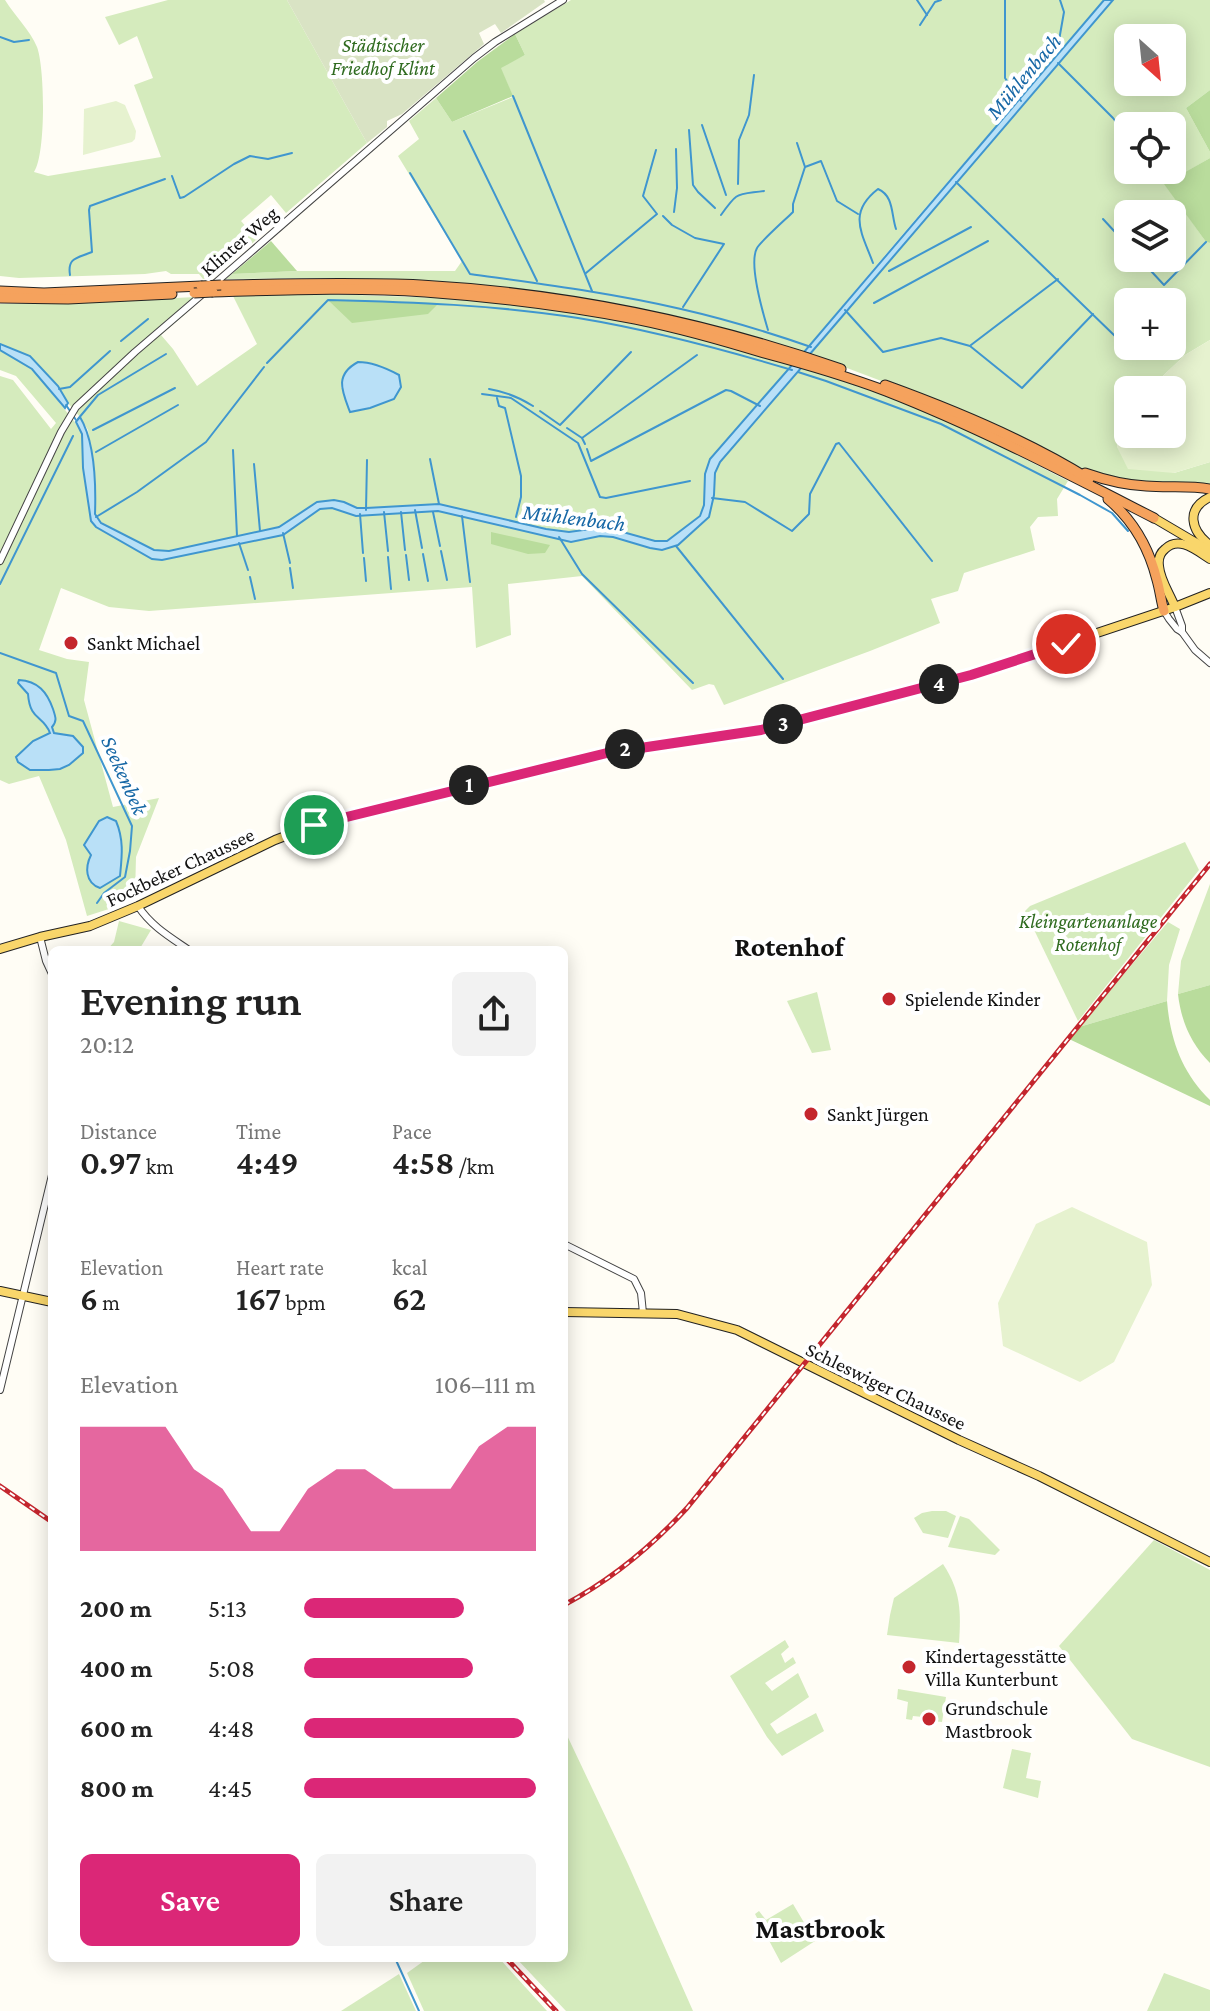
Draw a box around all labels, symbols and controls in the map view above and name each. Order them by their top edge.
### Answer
north arrow [1114,24,1186,96]
map controls [1114,24,1186,448]
water label: Mühlenbach [980,29,1066,125]
park label: Städtischer Friedhof Klint [331,34,436,80]
button: locate [1114,112,1186,184]
button: layers [1114,200,1186,272]
street label: Klinter Weg [196,201,283,281]
button: + [1114,288,1186,360]
button: − [1114,376,1186,448]
water label: Mühlenbach [520,499,627,536]
pin [1032,610,1100,678]
icon: check [1044,622,1088,666]
place label: Sankt Michael [87,632,200,654]
marker: Sankt Michael [62,634,80,652]
pin: 4 [919,664,959,704]
text: 4 [933,671,945,696]
pin: 3 [763,704,803,744]
text: 3 [778,711,788,736]
pin: 2 [605,729,645,769]
water label: Seekenbek [96,732,154,820]
text: 2 [619,736,631,761]
pin: 1 [449,765,489,805]
text: 1 [465,772,473,797]
pin [280,791,348,859]
icon: arrive [292,803,336,847]
street label: Fockbeker Chaussee [103,823,258,911]
park label: Kleingartenanlage Rotenhof [1019,910,1158,956]
district label: Rotenhof [734,931,846,962]
button: share [452,972,536,1056]
text: Evening run [80,976,302,1024]
place label: Spielende Kinder [905,988,1041,1011]
marker: Spielende Kinder [880,990,898,1008]
text: 20:12 [80,1030,134,1059]
place label: Sankt Jürgen [827,1103,929,1126]
marker: Sankt Jürgen [802,1105,820,1123]
text: Distance [80,1119,157,1144]
text: Time [236,1119,281,1144]
text: Pace [392,1119,432,1144]
text: 0.97 [80,1144,142,1181]
text: 4:49 [236,1144,299,1181]
text: 4:58 [392,1144,454,1181]
text: km [142,1154,174,1179]
text: /km [454,1154,495,1179]
text: Elevation [80,1255,163,1280]
text: Heart rate [236,1255,324,1280]
text: kcal [392,1255,427,1280]
text: 6 [80,1280,98,1317]
text: 167 [236,1280,281,1317]
text: 62 [392,1280,426,1317]
text: m [98,1290,120,1315]
text: bpm [281,1290,326,1315]
street label: Schleswiger Chaussee [802,1338,970,1435]
text: Elevation [80,1370,178,1399]
text: 106–111 m [435,1370,536,1399]
text: 200 m [80,1594,152,1623]
text: 5:13 [208,1594,247,1623]
place label: Kindertagesstätte Villa Kunterbunt [925,1645,1067,1690]
text: 400 m [80,1654,153,1683]
text: 5:08 [208,1654,255,1683]
marker: Kindertagesstätte Villa Kunterbunt [900,1658,918,1676]
place label: Grundschule Mastbrook [945,1697,1048,1742]
marker: Grundschule Mastbrook [920,1710,938,1728]
text: 600 m [80,1714,153,1743]
text: 4:48 [208,1714,255,1743]
text: 800 m [80,1774,154,1803]
text: 4:45 [208,1774,253,1803]
button: Save [80,1854,300,1946]
button: Share [316,1854,536,1946]
district label: Mastbrook [755,1913,886,1944]

